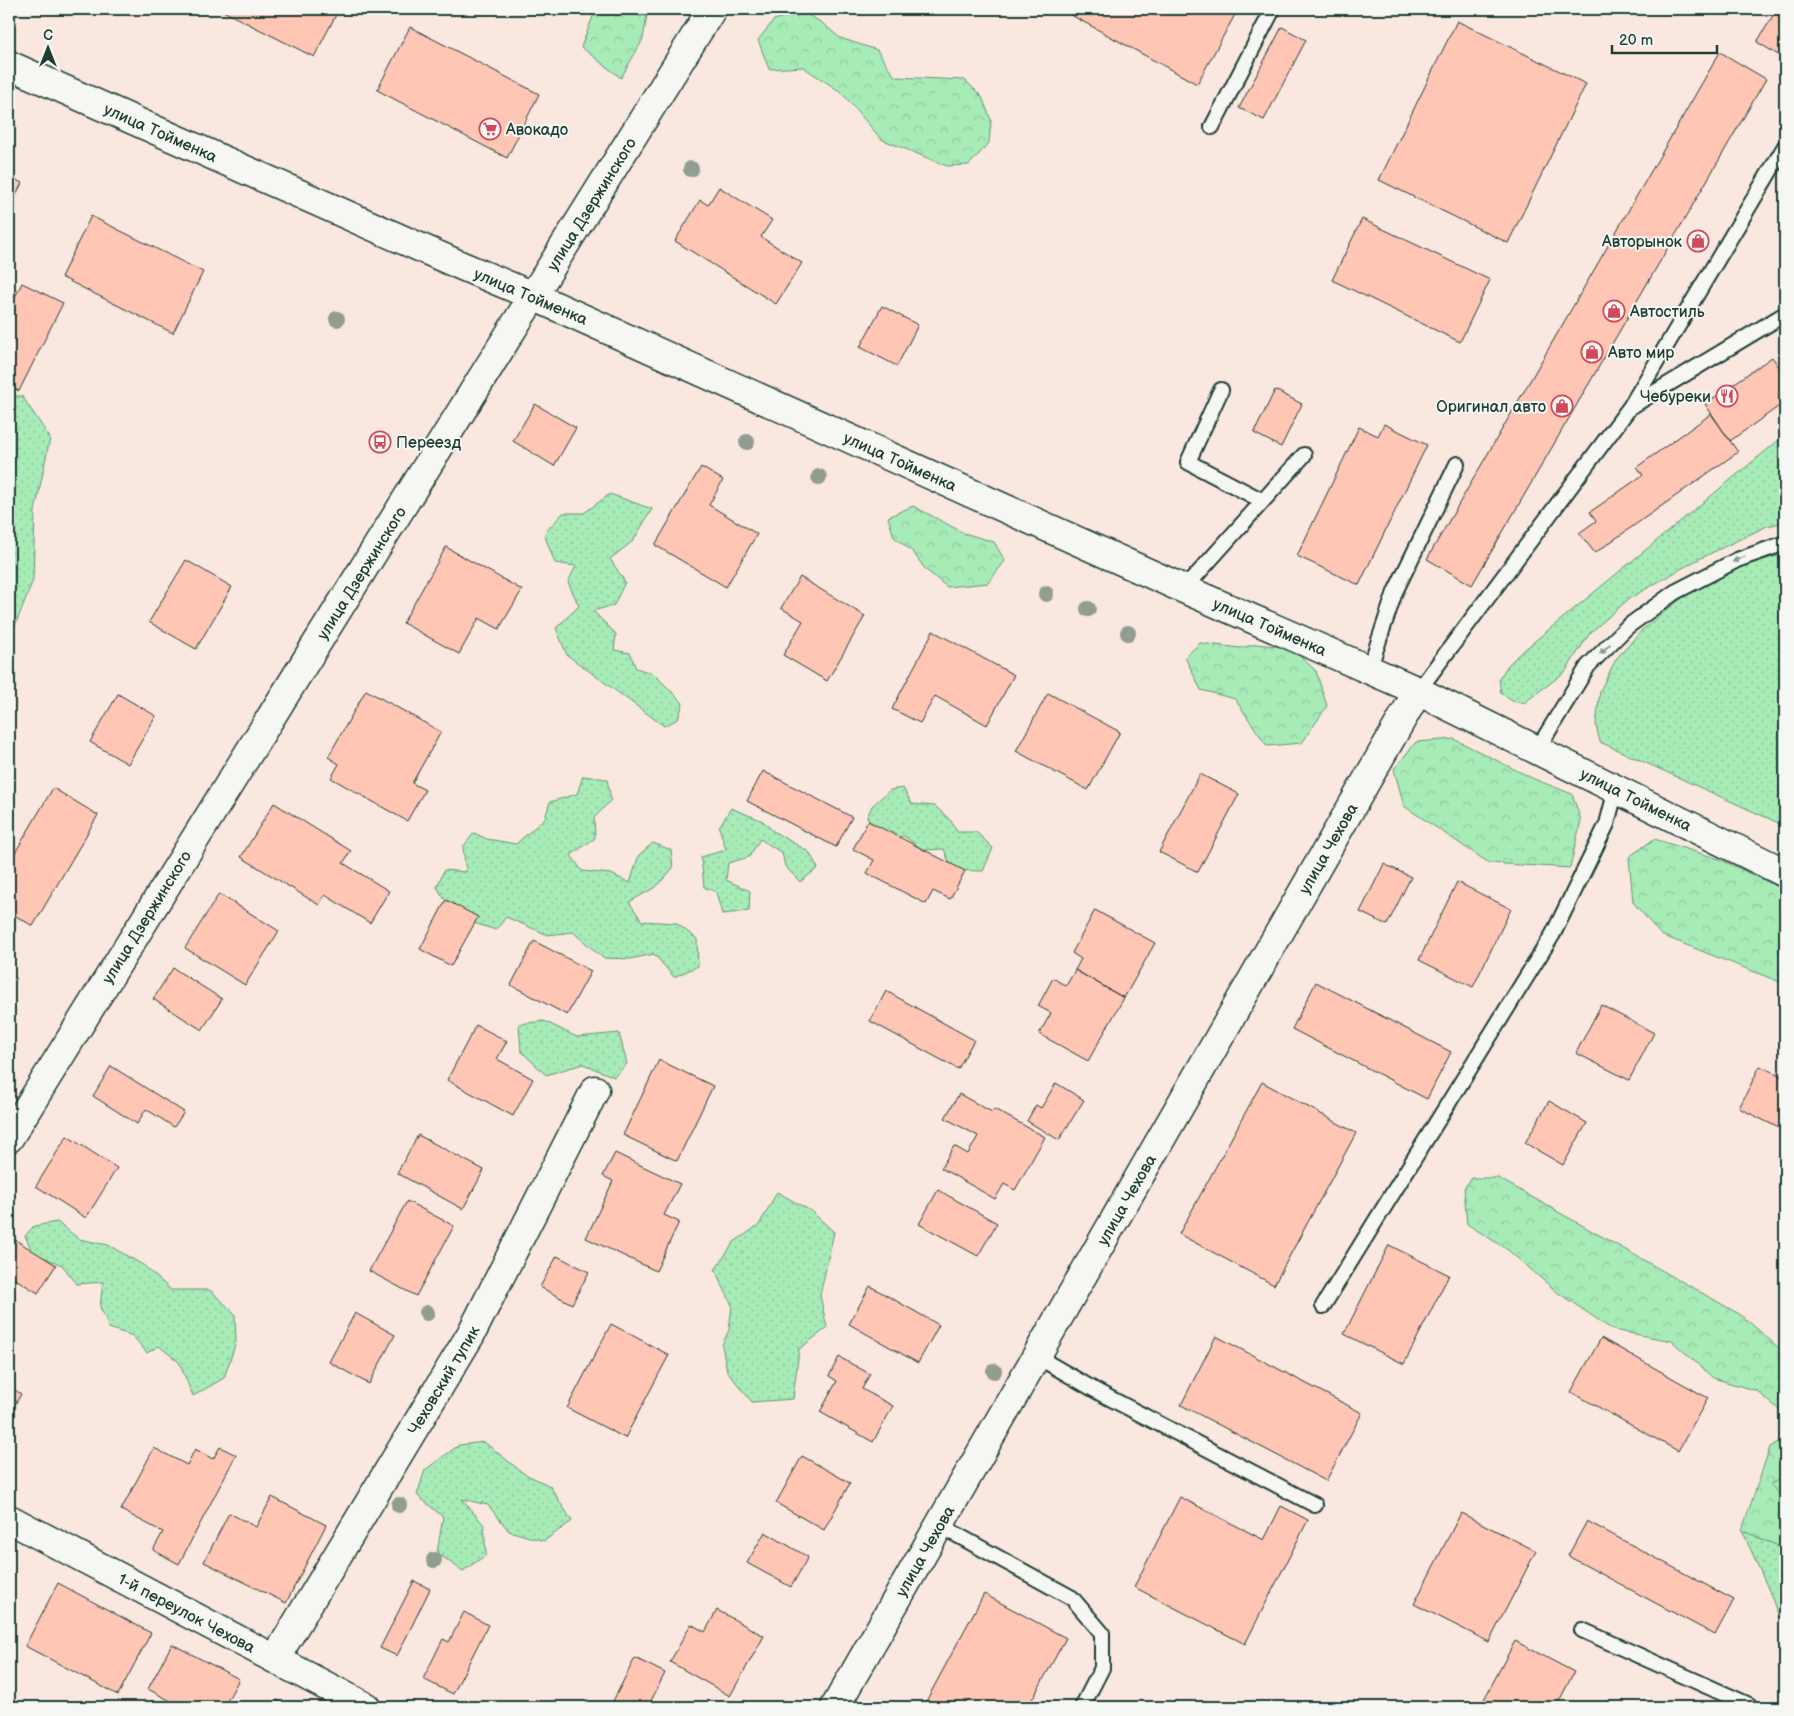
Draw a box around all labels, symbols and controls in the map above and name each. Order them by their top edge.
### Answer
north arrow [22,22,72,72]
scale bar [1612,22,1716,54]
text: С [43,27,53,44]
text: 20 m [1619,31,1653,50]
street label: улица Тойменка [101,100,220,167]
supermarket icon: Авокадо [478,117,502,141]
place label: Авокадо [505,121,568,140]
street label: улица Дзержинского [544,135,641,275]
shop icon: Авторынок [1686,229,1710,253]
place label: Авторынок [1601,233,1682,252]
street label: улица Тойменка [471,265,591,330]
shop icon: Автостиль [1602,299,1626,323]
place label: Автостиль [1629,303,1705,322]
shop icon: Авто мир [1580,340,1604,364]
place label: Авто мир [1607,344,1674,363]
restaurant icon: Чебуреки [1715,384,1739,408]
place label: Чебуреки [1640,388,1711,407]
shop icon: Оригинал авто [1550,394,1574,418]
place label: Оригинал авто [1436,398,1546,417]
street label: улица Тойменка [840,429,960,497]
bus stop icon: Переезд [368,430,392,454]
place label: Переезд [396,434,461,453]
street label: улица Дзержинского [314,504,411,644]
one-way arrow [1732,556,1746,564]
street label: улица Тойменка [1210,595,1330,661]
one-way arrow [1599,643,1611,655]
street label: улица Тойменка [1577,765,1695,836]
street label: улица Чехова [1296,800,1363,898]
street label: улица Дзержинского [99,848,196,988]
street label: улица Чехова [1094,1151,1161,1249]
street label: Чеховский тупик [405,1323,485,1438]
street label: улица Чехова [892,1502,960,1600]
street label: 1-й переулок Чехова [114,1570,258,1658]

